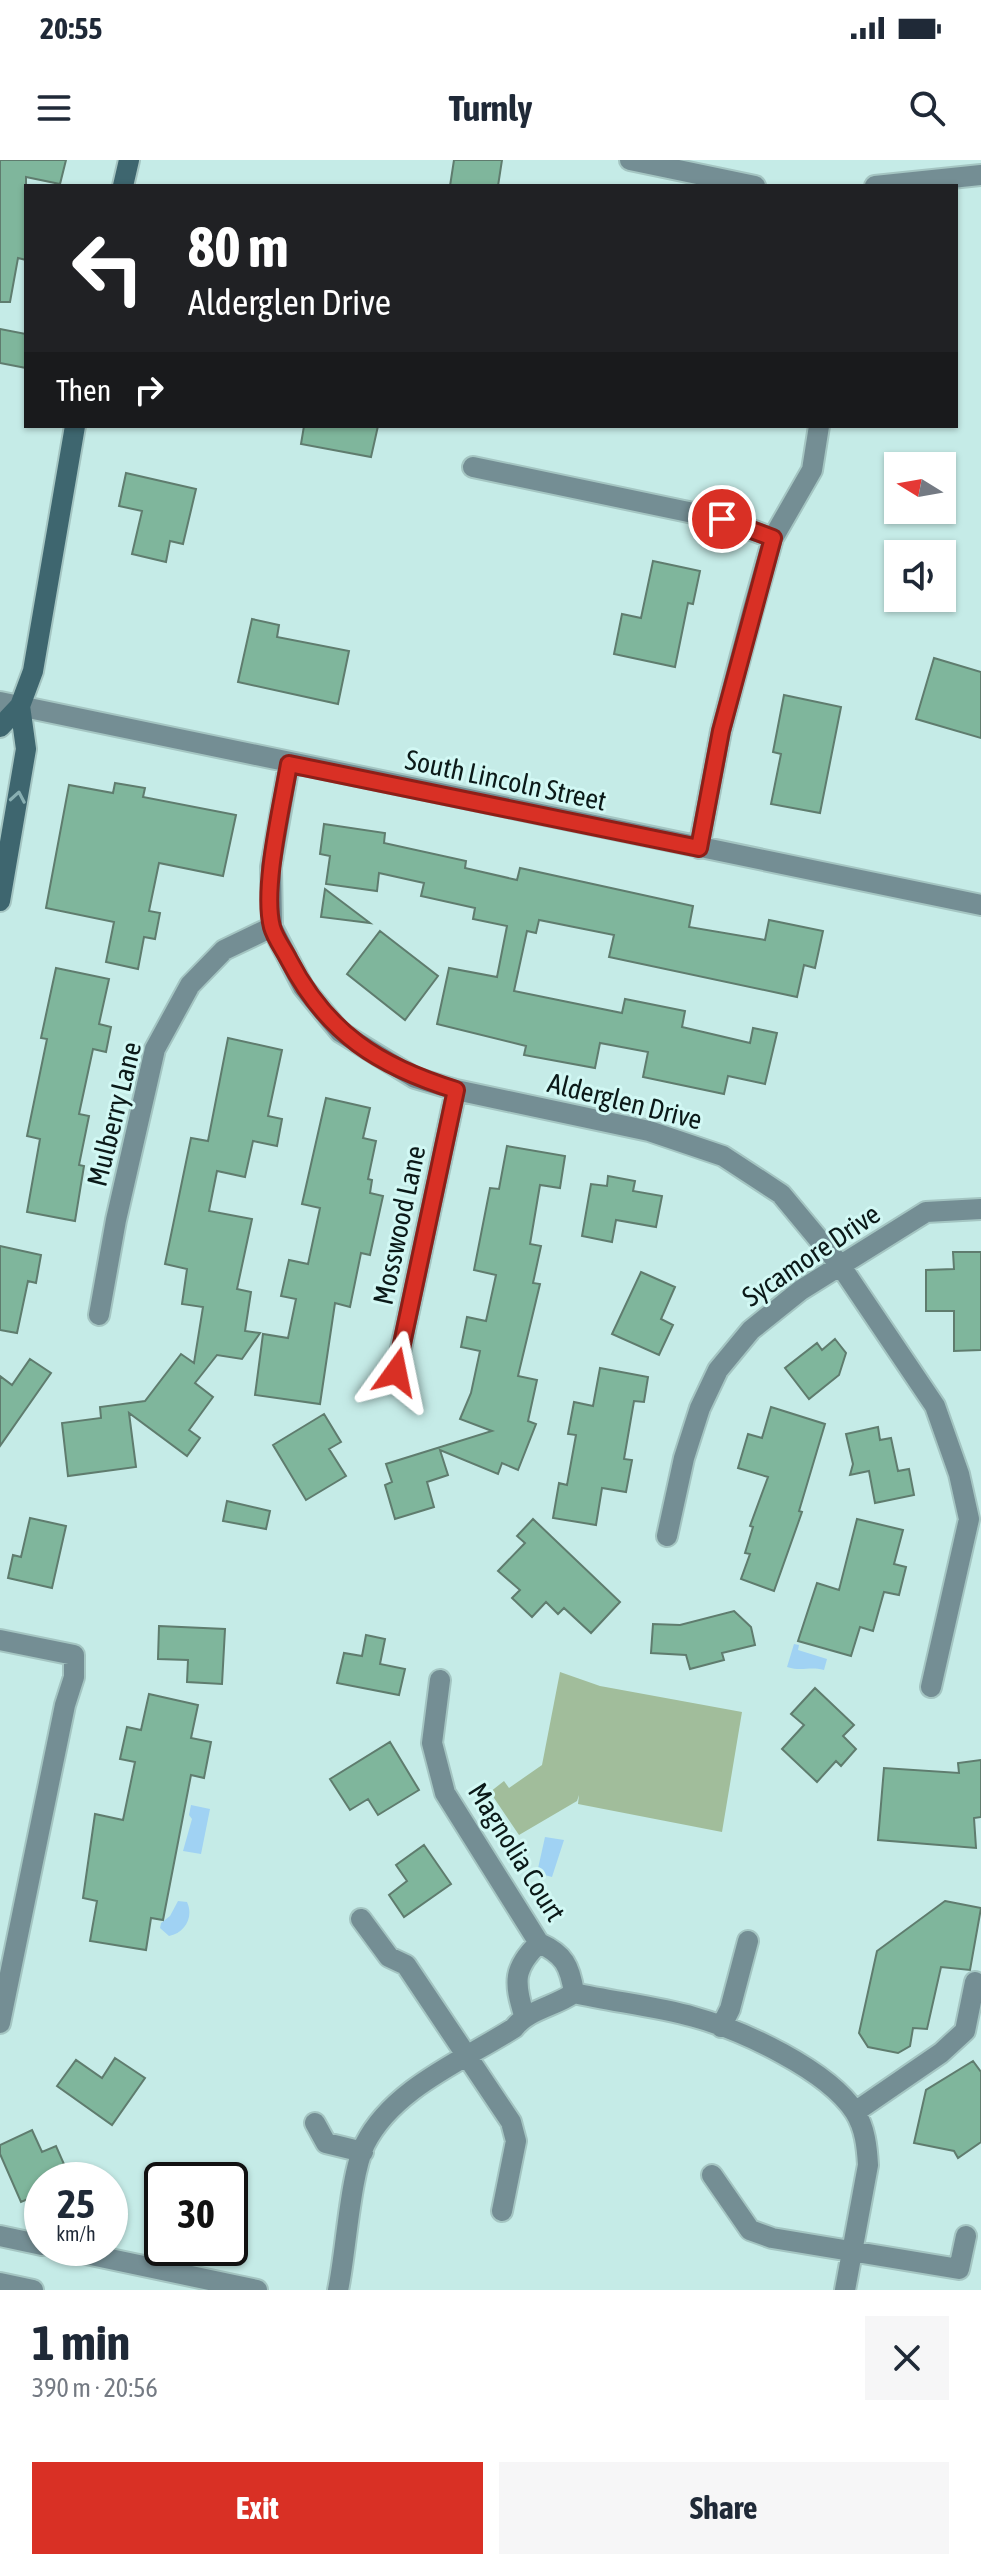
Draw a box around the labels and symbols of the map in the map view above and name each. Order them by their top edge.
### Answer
north arrow [884,452,956,524]
pin [688,485,756,553]
street label: South Lincoln Street [403,743,609,817]
one-way arrow [9,790,26,803]
street label: Mulberry Lane [81,1038,147,1190]
street label: Alderglen Drive [545,1066,705,1136]
street label: Mosswood Lane [367,1143,431,1307]
street label: Sycamore Drive [736,1197,886,1313]
position arrow [354,1330,438,1414]
street label: Magnolia Court [462,1777,572,1927]
speed limit sign: 30 [144,2162,248,2266]

